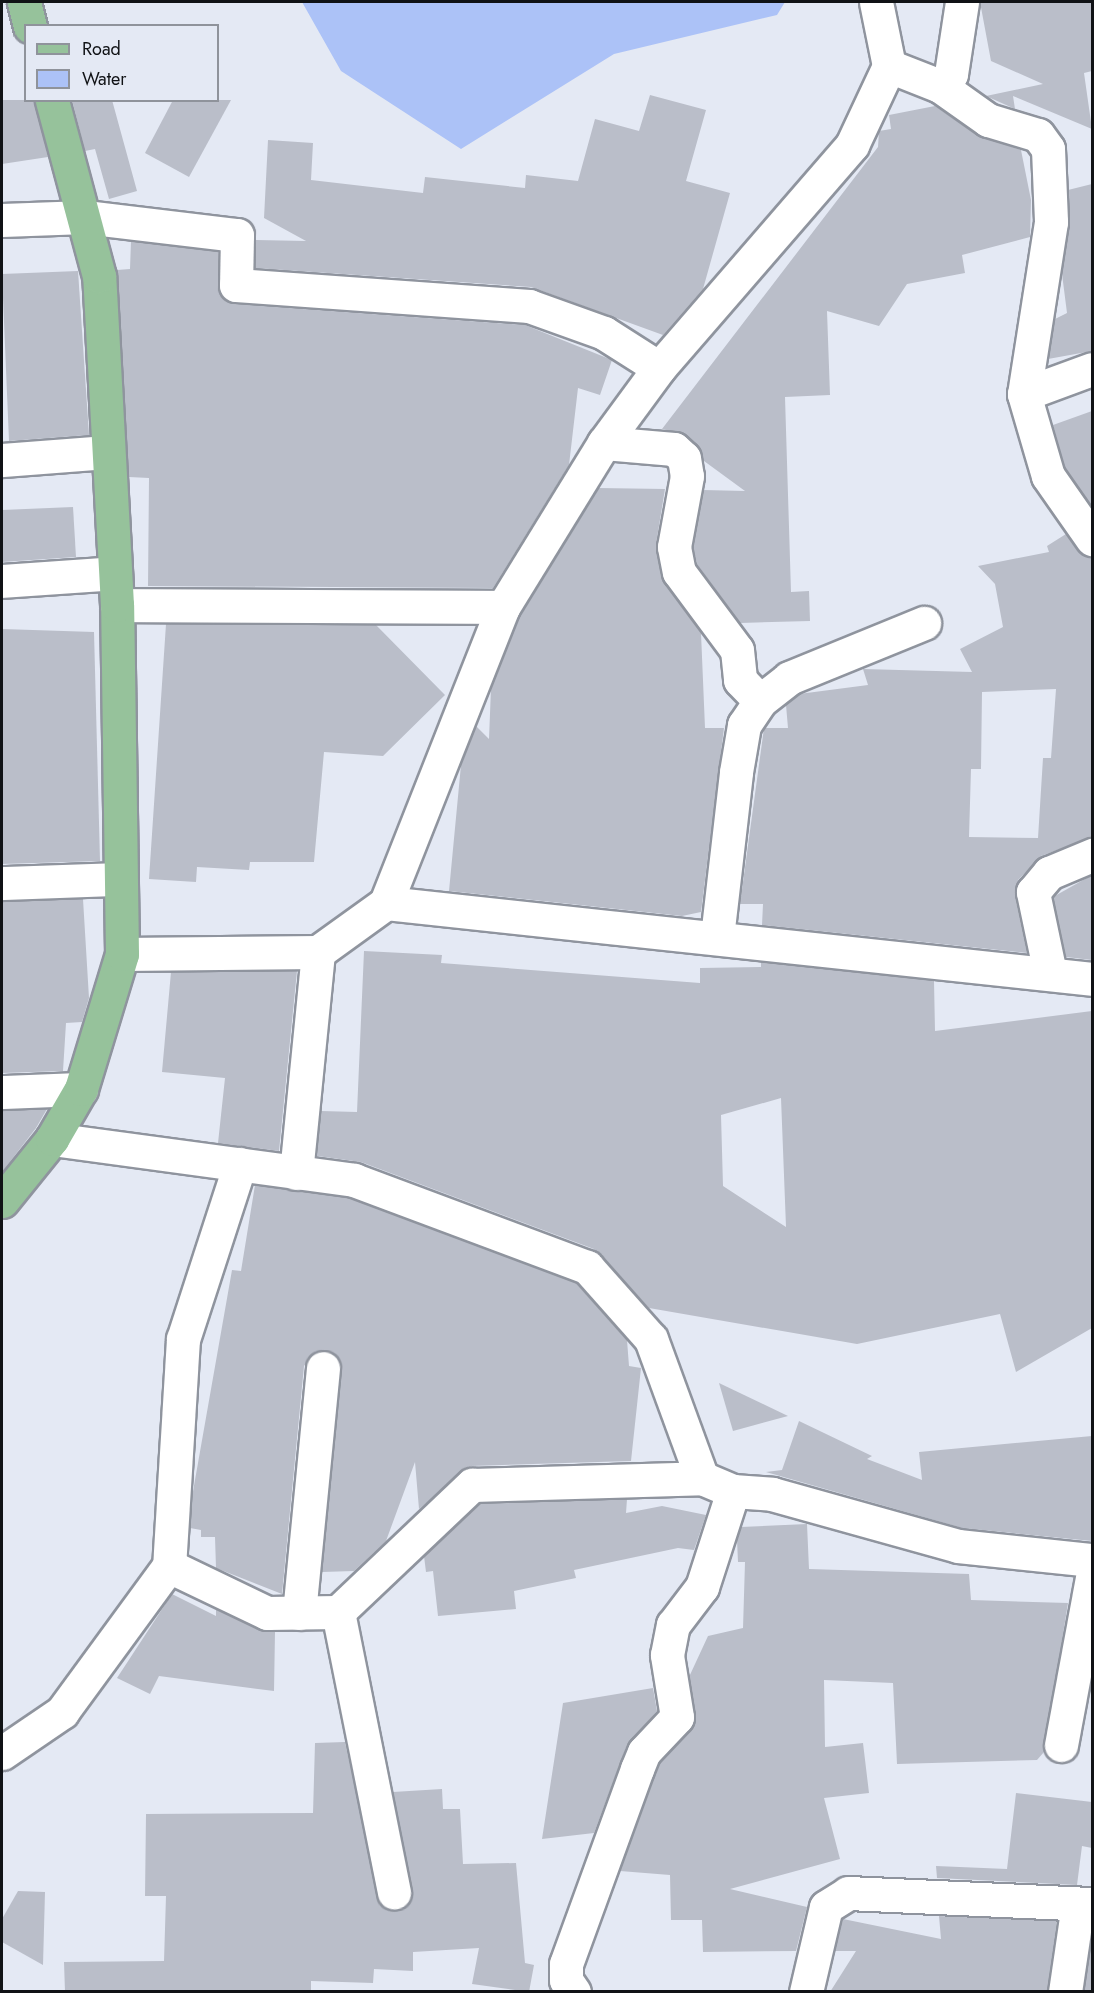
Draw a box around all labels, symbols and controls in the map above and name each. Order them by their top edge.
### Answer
legend [24,24,219,102]
text: Road [82,36,121,62]
text: Water [82,66,126,92]

